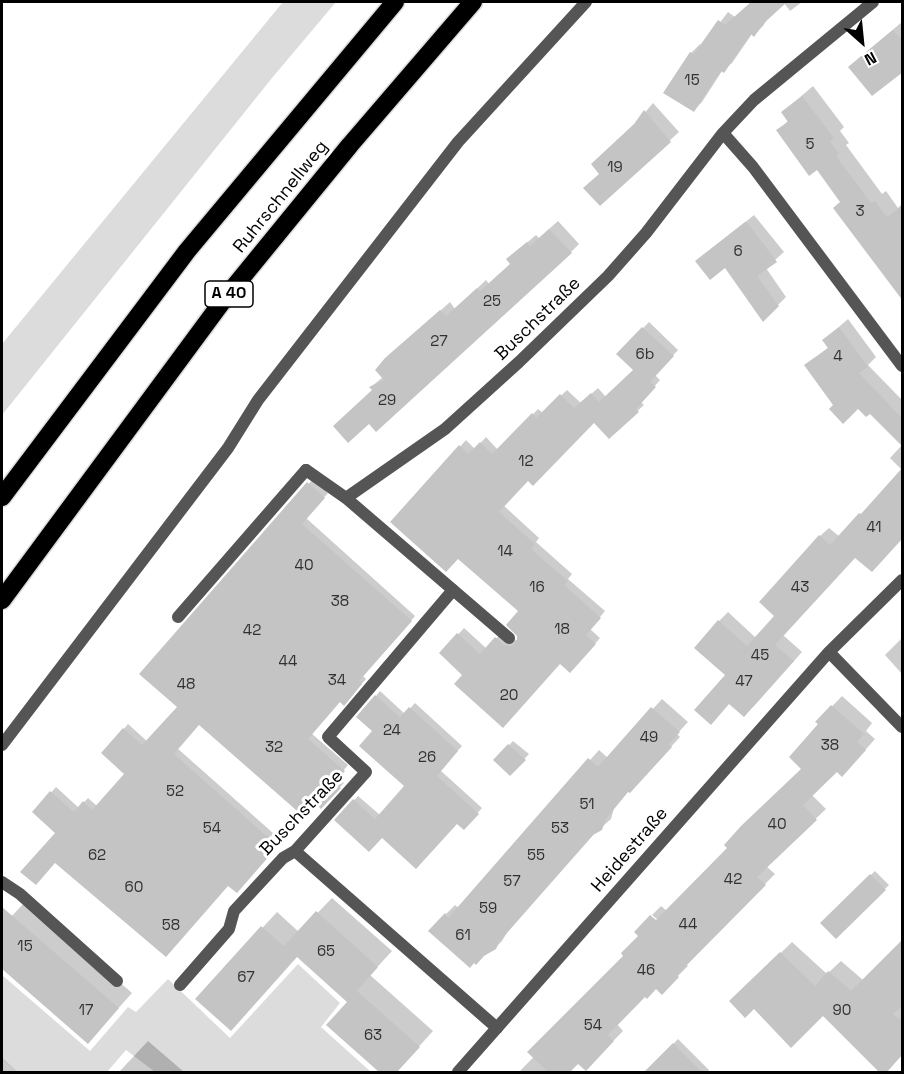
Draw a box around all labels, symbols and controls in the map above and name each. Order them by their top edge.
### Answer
north arrow [832,12,892,72]
text: N [861,47,880,70]
house number: 15 [684,72,700,90]
street label: Ruhrschnellweg [229,136,333,258]
house number: 5 [806,136,814,154]
house number: 19 [607,159,623,177]
house number: 3 [855,203,865,221]
house number: 6 [733,243,743,261]
street label: Buschstraße [491,273,585,365]
road number: A 40 [205,281,253,307]
house number: 25 [483,293,501,311]
house number: 27 [430,333,448,351]
house number: 6b [636,346,654,364]
house number: 4 [833,348,843,366]
house number: 29 [378,392,396,410]
house number: 12 [518,453,534,471]
house number: 41 [866,519,882,537]
house number: 14 [497,543,513,561]
house number: 40 [295,557,313,575]
house number: 16 [529,579,545,597]
house number: 43 [791,579,809,597]
house number: 38 [331,593,349,611]
house number: 18 [554,621,570,639]
house number: 42 [243,622,261,640]
house number: 45 [751,647,769,665]
house number: 44 [279,653,297,671]
house number: 34 [328,672,346,690]
house number: 47 [735,673,753,691]
house number: 48 [177,676,195,694]
house number: 20 [500,687,518,705]
house number: 24 [383,722,401,740]
house number: 49 [640,729,658,747]
house number: 38 [821,737,839,755]
house number: 32 [265,739,283,757]
house number: 26 [418,749,436,767]
street label: Buschstraße [256,766,348,860]
house number: 52 [166,783,184,801]
house number: 51 [579,796,595,814]
street label: Heidestraße [587,803,673,897]
house number: 40 [768,816,786,834]
house number: 54 [203,820,221,838]
house number: 53 [551,820,569,838]
house number: 62 [88,847,106,865]
house number: 55 [527,847,545,865]
house number: 42 [724,871,742,889]
house number: 57 [503,873,521,891]
house number: 60 [125,879,143,897]
house number: 59 [479,900,497,918]
house number: 44 [679,916,697,934]
house number: 58 [162,917,180,935]
house number: 61 [455,927,471,945]
house number: 15 [17,938,33,956]
house number: 65 [317,943,335,961]
house number: 46 [637,962,655,980]
house number: 67 [237,969,255,987]
house number: 17 [79,1002,93,1020]
house number: 90 [833,1002,851,1020]
house number: 54 [584,1017,602,1035]
house number: 63 [364,1027,382,1045]

